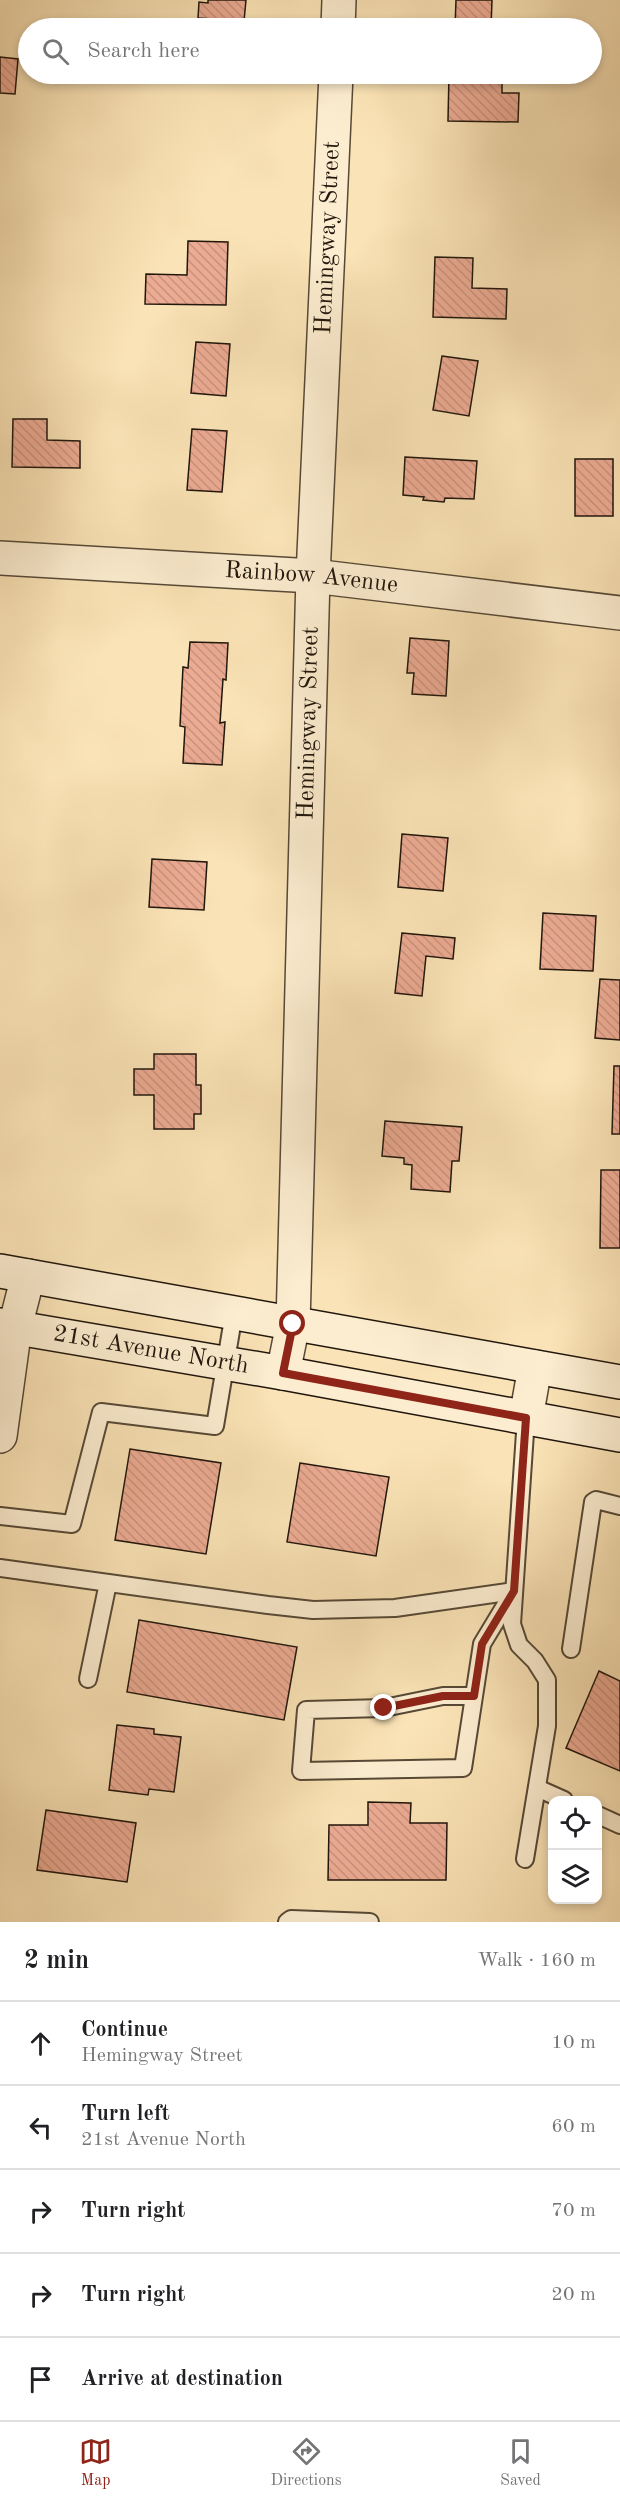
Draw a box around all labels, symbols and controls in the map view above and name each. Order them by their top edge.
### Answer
search box [18,18,602,84]
icon: search [39,35,72,68]
text: Search here [87,40,200,62]
street label: Hemingway Street [312,140,345,335]
street label: Rainbow Avenue [224,559,399,598]
street label: Hemingway Street [294,626,324,820]
route start [279,1310,305,1336]
street label: 21st Avenue North [51,1322,251,1379]
route end [370,1694,396,1720]
map controls [548,1796,602,1904]
button: locate [548,1796,602,1850]
button: layers [548,1850,602,1904]
text: 2 min [24,1948,89,1974]
text: Walk · 160 m [477,1951,596,1971]
text: Continue [81,2019,168,2041]
icon: ahead [24,2027,57,2060]
text: 10 m [551,2033,596,2053]
text: Hemingway Street [81,2046,242,2066]
text: Turn left [81,2103,170,2125]
icon: left [24,2111,57,2144]
text: 60 m [551,2117,596,2137]
text: 21st Avenue North [81,2130,246,2150]
icon: right [24,2195,57,2228]
text: Turn right [81,2200,185,2222]
text: 70 m [551,2201,596,2221]
icon: right [24,2279,57,2312]
text: Turn right [81,2284,185,2306]
text: 20 m [551,2285,596,2305]
icon: arrive [24,2363,57,2396]
text: Arrive at destination [81,2368,283,2390]
tab: Map [79,2435,112,2491]
tab: Directions [271,2435,342,2491]
tab: Saved [500,2435,541,2491]

